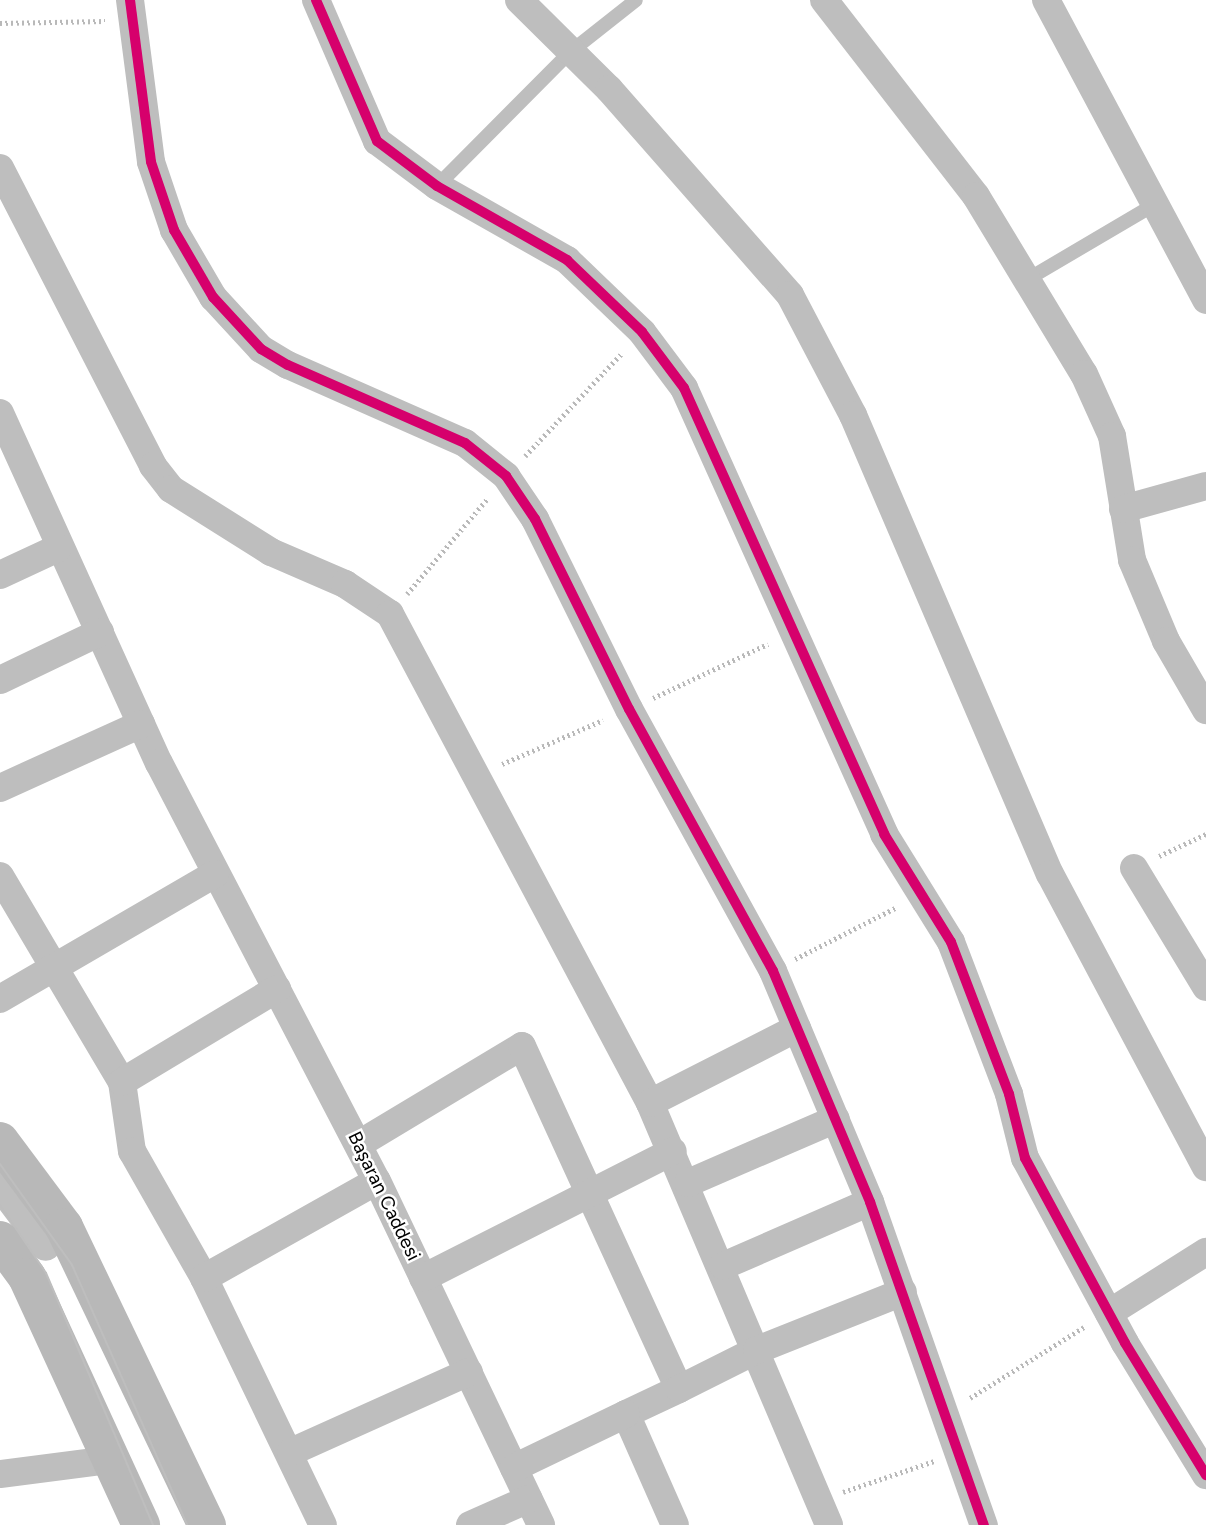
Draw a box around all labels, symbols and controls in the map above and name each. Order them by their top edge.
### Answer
street label: Başaran Caddesi [343,1128,425,1264]

